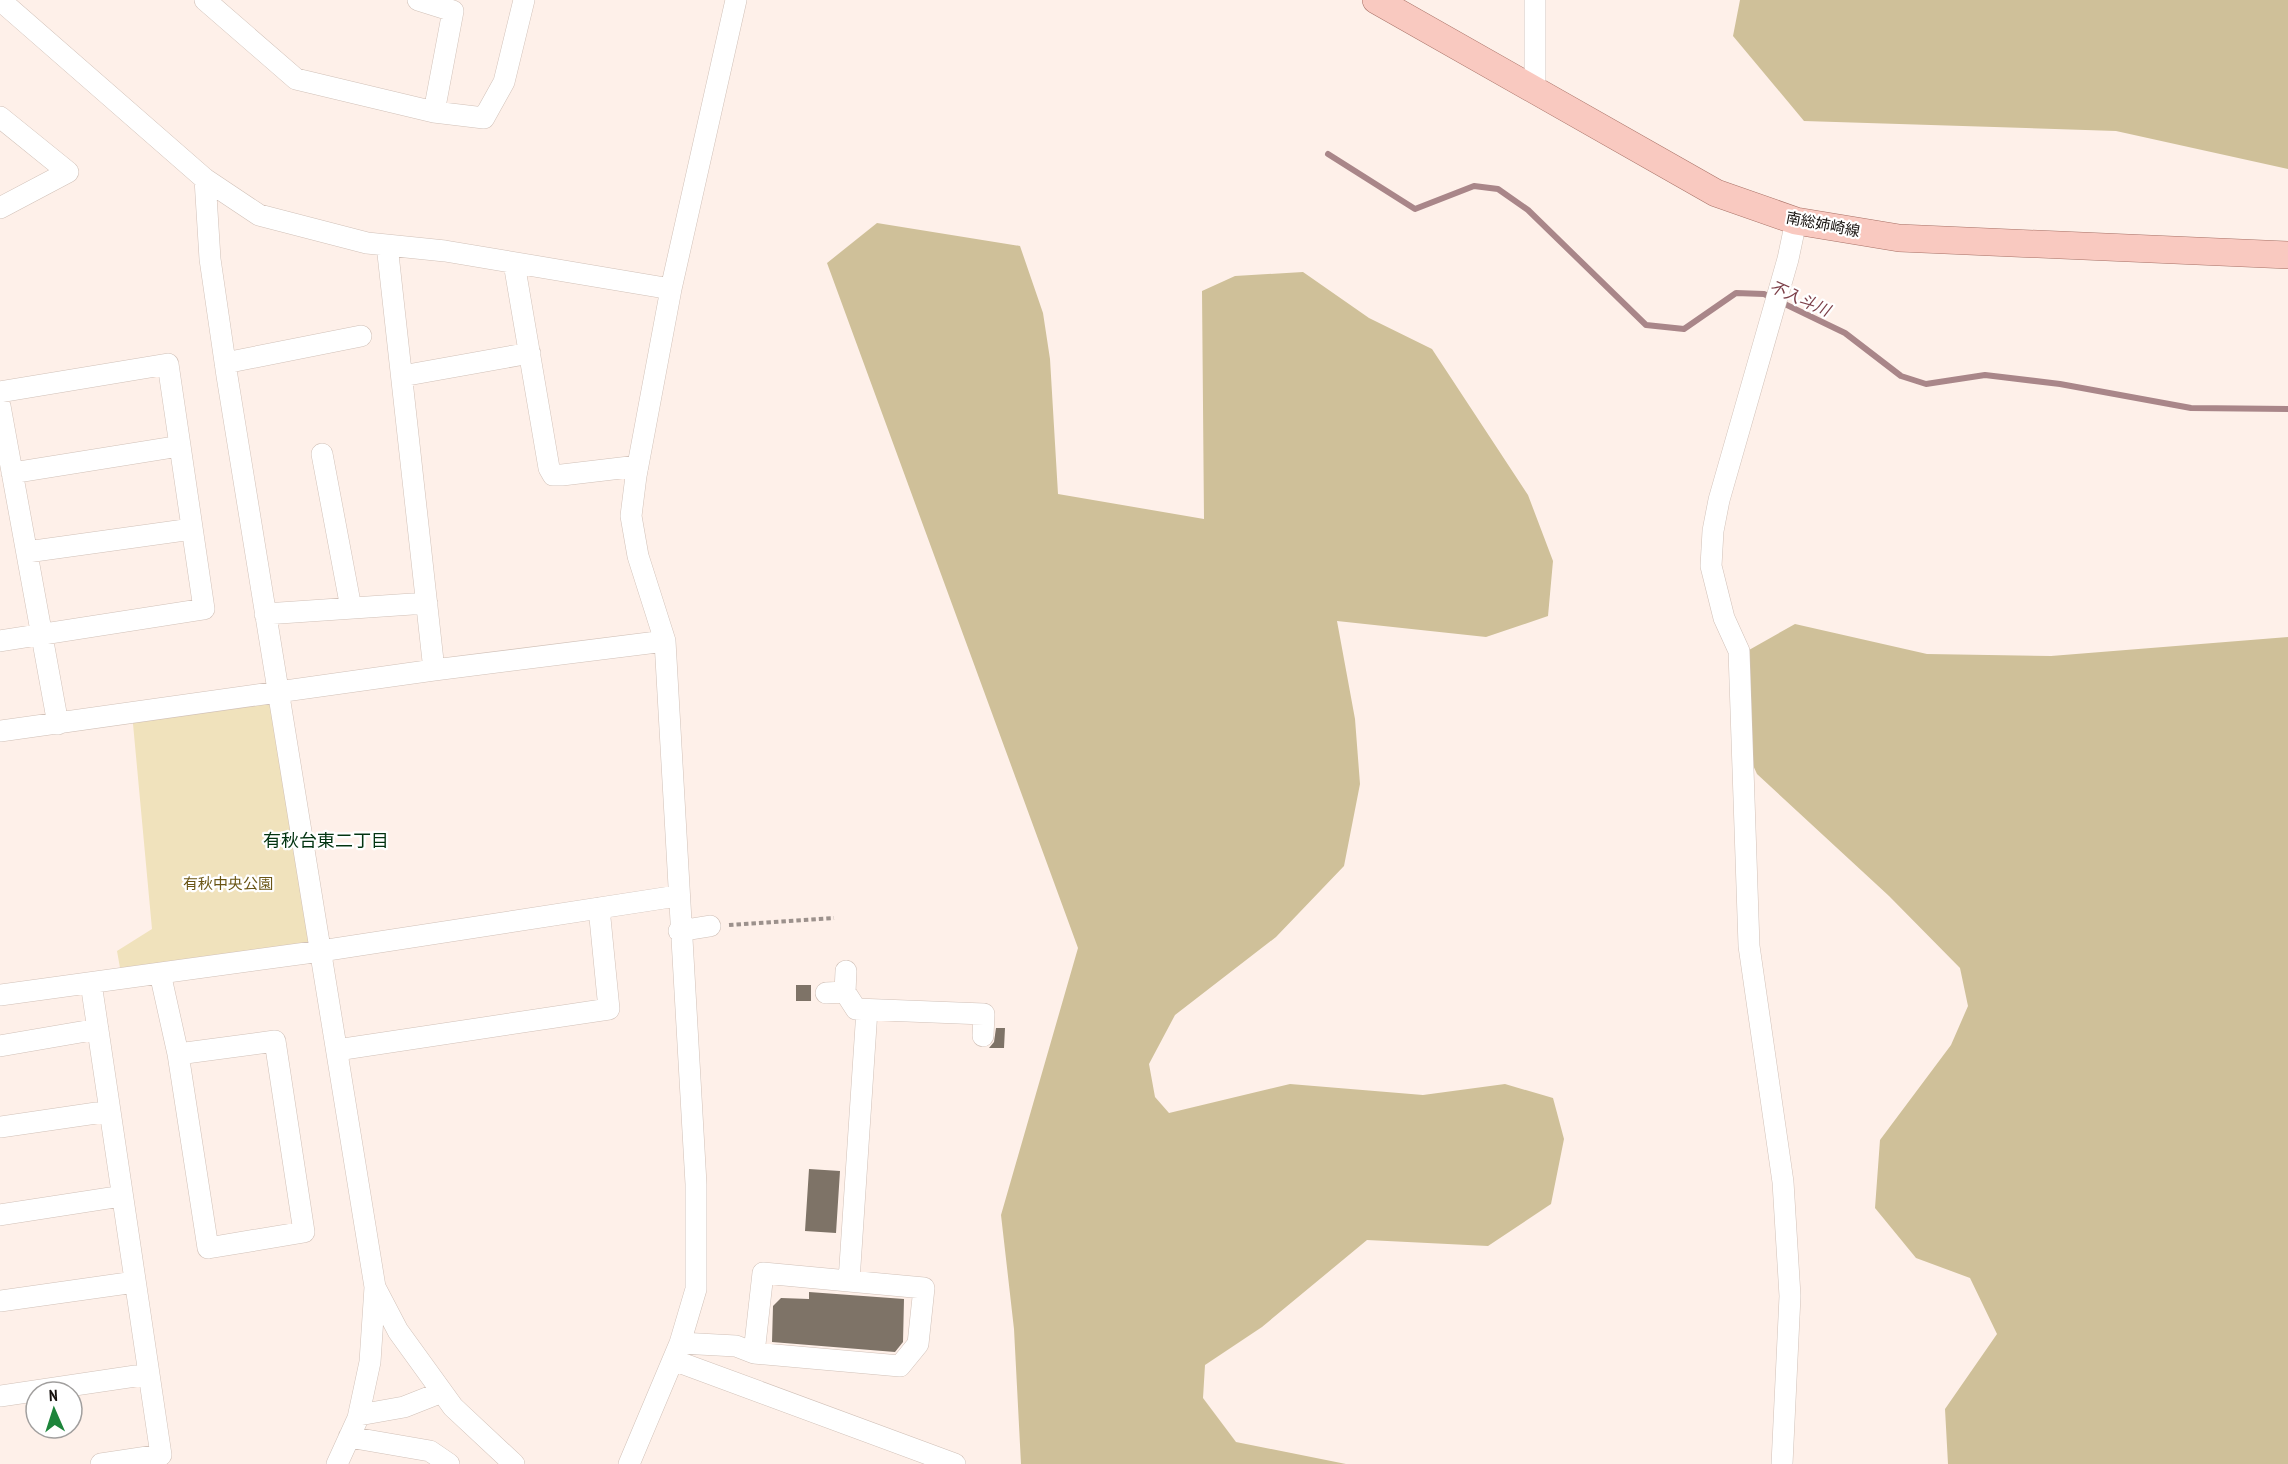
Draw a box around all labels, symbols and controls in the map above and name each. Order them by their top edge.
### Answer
street label: 南総姉崎線 [1784,208,1862,240]
water label: 不入斗川 [1767,276,1835,321]
district label: 有秋台東二丁目 [263,829,389,852]
park label: 有秋中央公園 [183,874,273,893]
north arrow [24,1380,84,1440]
text: N [48,1385,58,1405]

